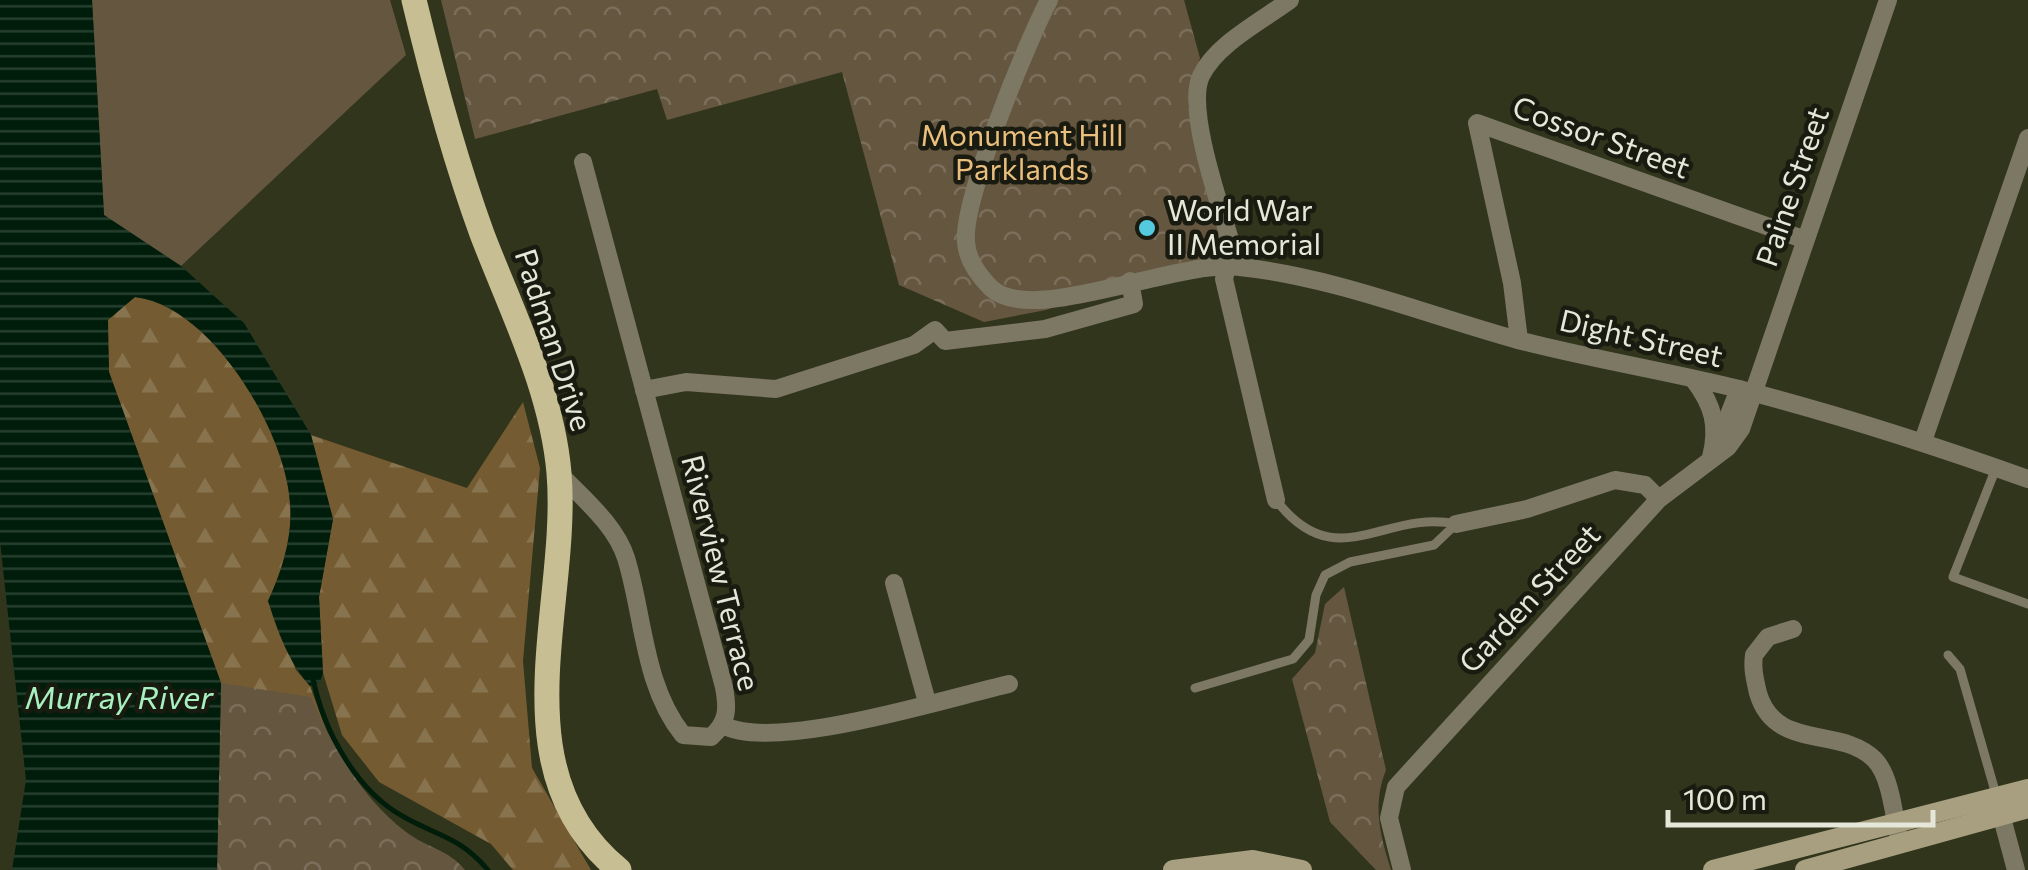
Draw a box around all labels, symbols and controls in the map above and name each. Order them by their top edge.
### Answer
street label: Cossor Street [1508,86,1696,185]
street label: Paine Street [1746,102,1835,271]
park label: Monument Hill Parklands [920,115,1124,186]
place label: World War II Memorial [1167,190,1321,261]
marker: World War II Memorial [1136,217,1158,239]
street label: Padman Drive [509,244,602,435]
street label: Dight Street [1556,300,1727,373]
street label: Riverview Terrace [675,451,770,694]
street label: Garden Street [1450,515,1607,679]
water label: Murray River [25,676,214,716]
scale bar [1668,765,1933,827]
text: 100 m [1683,779,1767,816]

